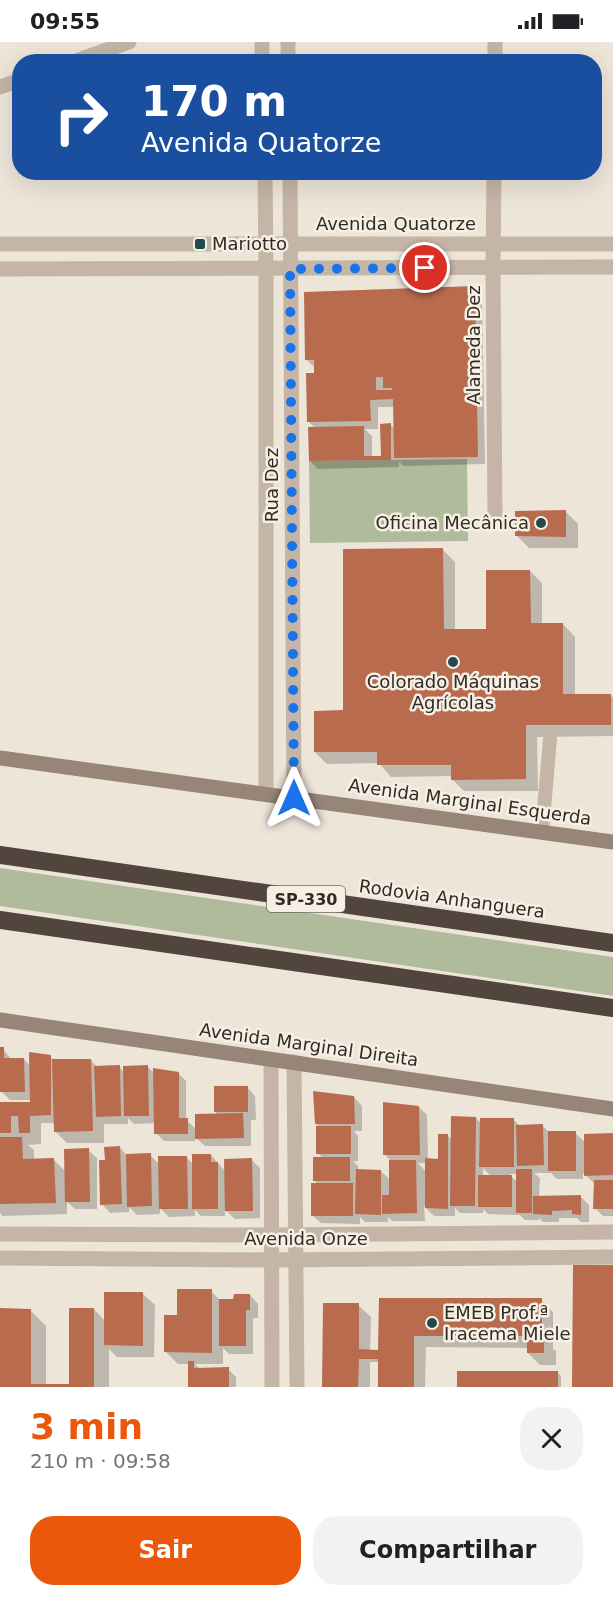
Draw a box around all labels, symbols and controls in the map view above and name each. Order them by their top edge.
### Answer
text: 09:55 [30,9,100,34]
text: 170 m [141,77,287,126]
icon: right [42,78,120,156]
text: Avenida Quatorze [141,127,381,158]
street label: Avenida Quatorze [316,213,476,234]
place label: Mariotto [212,233,287,254]
marker: Mariotto [193,237,207,251]
pin [399,242,450,293]
icon: arrive [408,251,441,284]
street label: Alameda Dez [463,285,484,405]
street label: Rua Dez [261,448,282,522]
place label: Oficina Mecânica [376,512,529,533]
marker: Oficina Mecânica [534,516,548,530]
marker: Colorado Máquinas Agrícolas [446,655,460,669]
place label: Colorado Máquinas Agrícolas [367,671,539,713]
position arrow [262,766,326,830]
street label: Avenida Marginal Esquerda [347,774,593,829]
street label: Rodovia Anhanguera [358,875,546,922]
road number: SP-330 [267,886,345,912]
street label: Avenida Marginal Direita [198,1019,420,1070]
street label: Avenida Onze [244,1228,368,1249]
place label: EMEB Prof.ª Iracema Miele [444,1302,571,1344]
marker: EMEB Prof.ª Iracema Miele [425,1316,439,1330]
text: 3 min [30,1406,143,1447]
button: close [520,1407,583,1470]
text: 210 m · 09:58 [30,1449,171,1473]
button: Sair [30,1516,301,1585]
button: Compartilhar [313,1516,583,1585]

